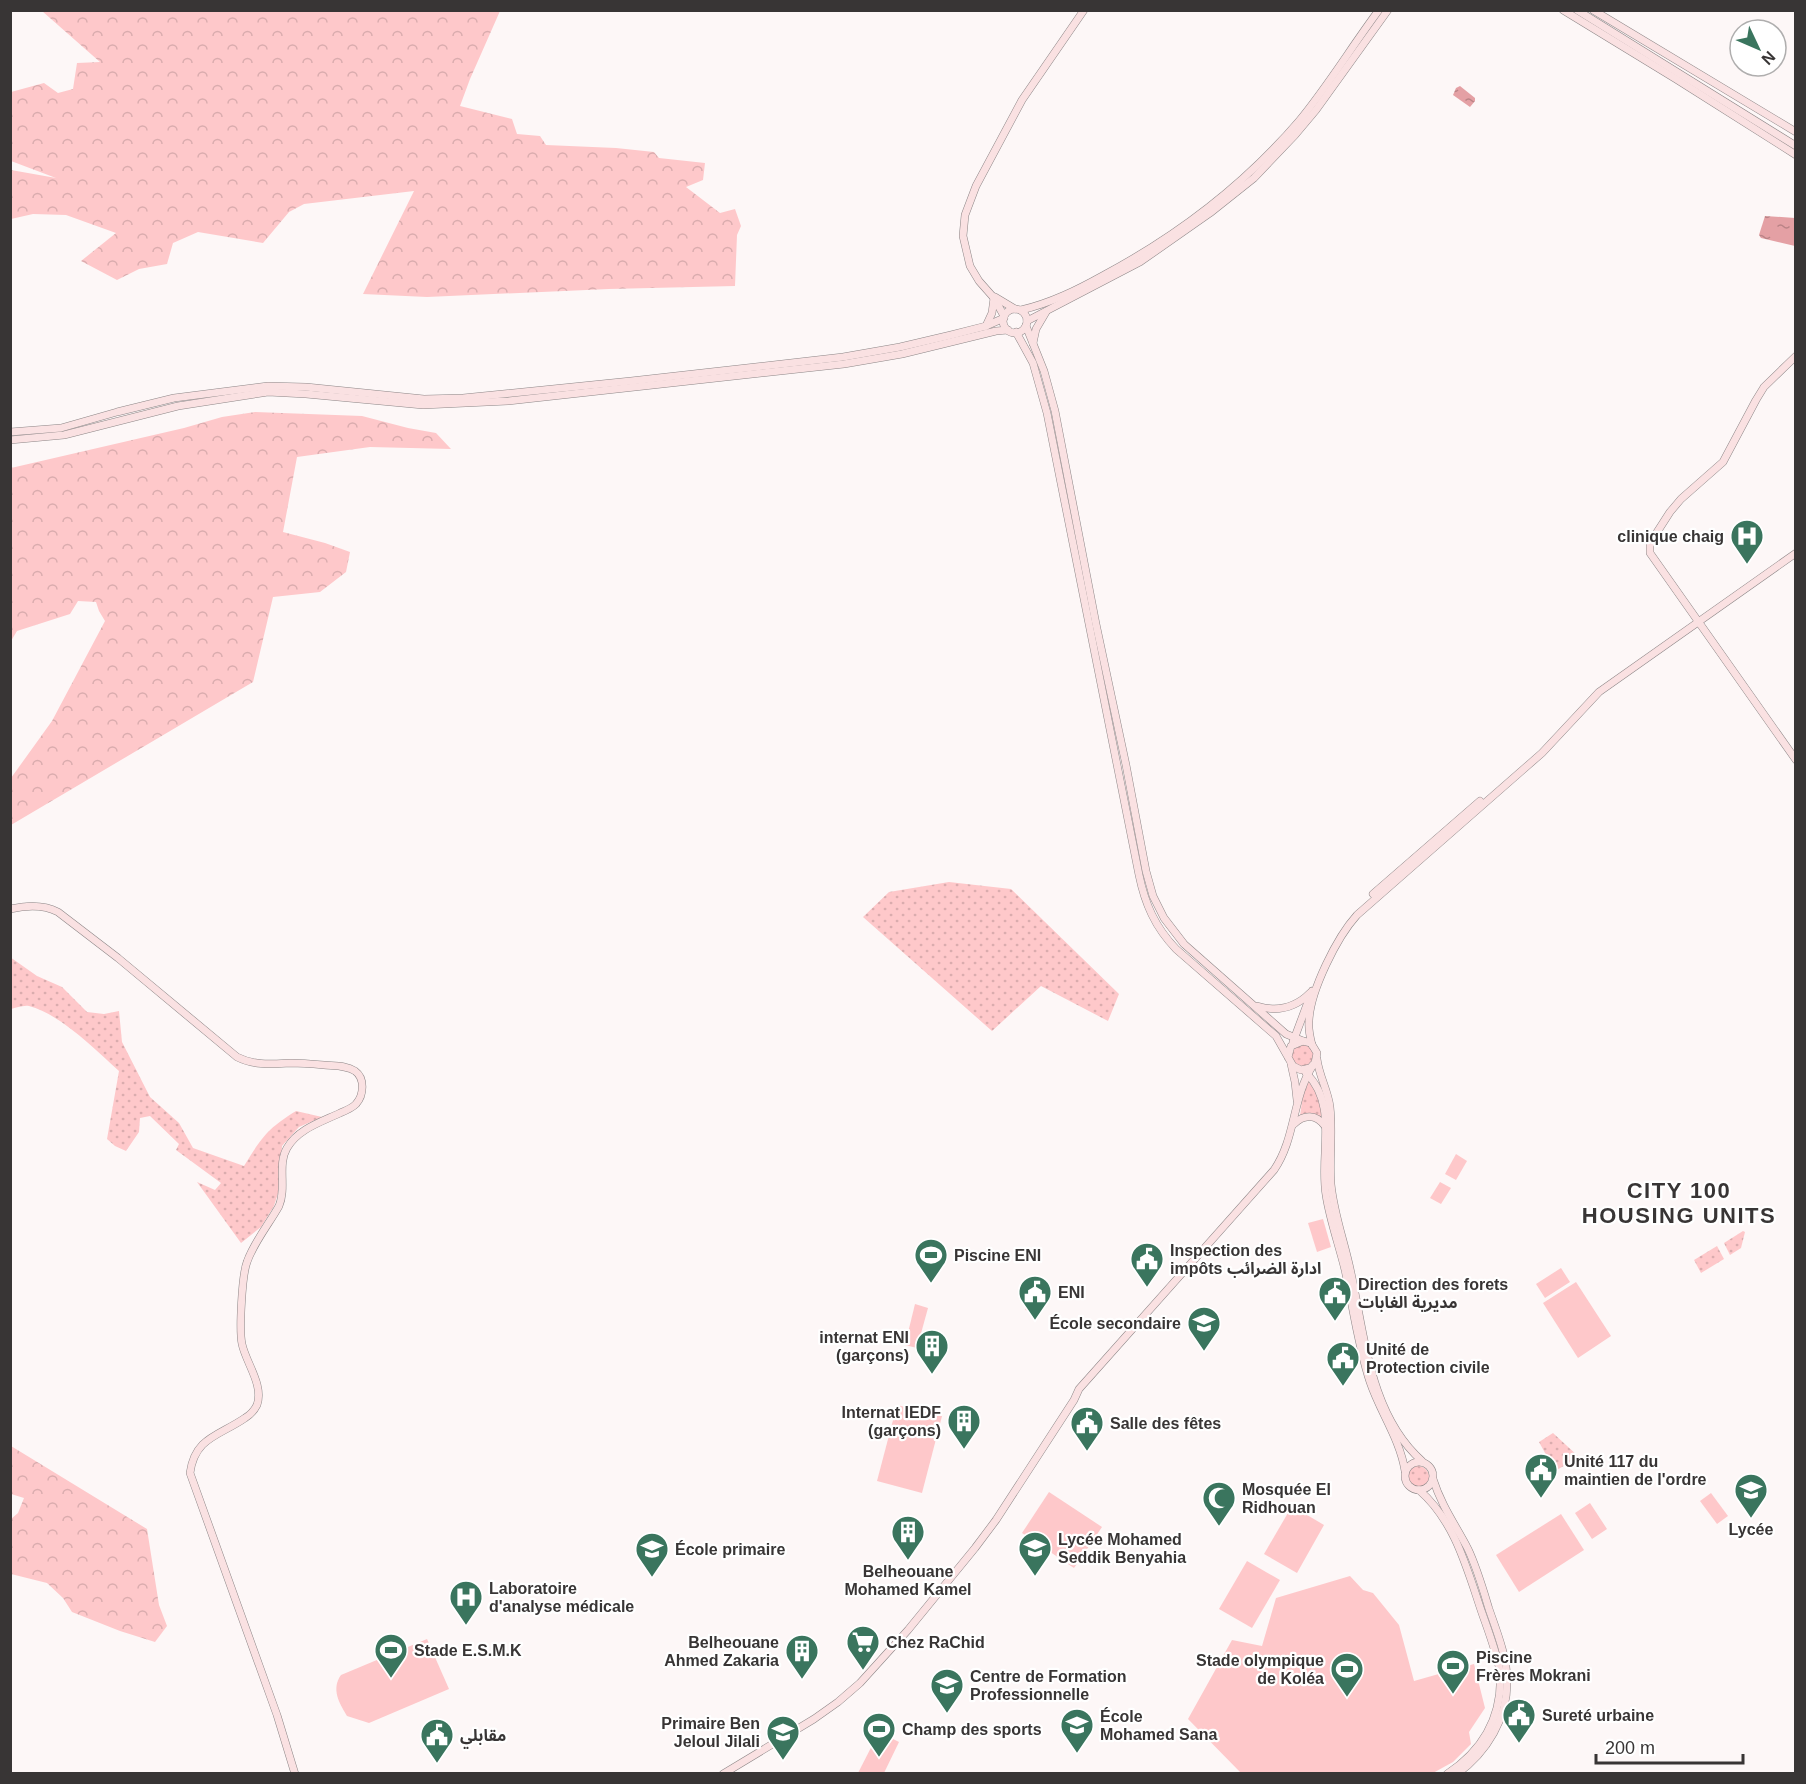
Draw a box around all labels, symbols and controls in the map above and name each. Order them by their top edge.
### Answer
north arrow [1728,18,1788,78]
text: N [1758,48,1779,68]
hospital icon: clinique chaig [1729,518,1765,565]
place label: clinique chaig [1617,528,1724,545]
district label: CITY 100 HOUSING UNITS [1582,1178,1776,1228]
sports icon: Piscine ENI [913,1237,949,1284]
public building icon: Inspection des impôts ادارة الضرائب [1129,1241,1165,1288]
place label: Inspection des impôts ادارة الضرائب [1170,1242,1321,1278]
place label: Piscine ENI [954,1247,1041,1264]
public building icon: ENI [1017,1274,1053,1321]
public building icon: Direction des forets مديرية الغابات [1317,1275,1353,1322]
place label: Direction des forets مديرية الغابات [1358,1276,1508,1312]
place label: ENI [1058,1284,1085,1301]
school or university icon: École secondaire [1186,1305,1222,1352]
place label: École secondaire [1049,1314,1181,1332]
building icon: internat ENI (garçons) [914,1328,950,1375]
place label: internat ENI (garçons) [819,1329,909,1364]
public building icon: Unité de Protection civile [1325,1340,1361,1387]
place label: Unité de Protection civile [1366,1341,1490,1376]
building icon: Internat IEDF (garçons) [946,1403,982,1450]
place label: Internat IEDF (garçons) [841,1404,941,1439]
public building icon: Salle des fêtes [1069,1405,1105,1452]
place label: Salle des fêtes [1110,1415,1221,1432]
public building icon: Unité 117 du maintien de l'ordre [1523,1452,1559,1499]
place label: Unité 117 du maintien de l'ordre [1564,1453,1707,1488]
school or university icon: Lycée [1733,1472,1769,1519]
mosque icon: Mosquée El Ridhouan [1201,1480,1237,1527]
place label: Mosquée El Ridhouan [1242,1481,1331,1516]
building icon: Belheouane Mohamed Kamel [890,1514,926,1561]
place label: Lycée [1729,1521,1773,1538]
school or university icon: Lycée Mohamed Seddik Benyahia [1017,1530,1053,1577]
school or university icon: École primaire [634,1531,670,1578]
place label: Lycée Mohamed Seddik Benyahia [1058,1531,1186,1566]
place label: École primaire [675,1540,785,1558]
place label: Belheouane Mohamed Kamel [844,1563,972,1598]
hospital icon: Laboratoire d'analyse médicale [448,1579,484,1626]
place label: Laboratoire d'analyse médicale [489,1580,634,1615]
supermarket icon: Chez RaChid [845,1624,881,1671]
sports icon: Stade E.S.M.K [373,1632,409,1679]
building icon: Belheouane Ahmed Zakaria [784,1633,820,1680]
place label: Belheouane Ahmed Zakaria [664,1634,779,1669]
place label: Chez RaChid [886,1634,985,1651]
place label: Stade E.S.M.K [414,1642,522,1659]
sports icon: Piscine Frères Mokrani [1435,1648,1471,1695]
place label: Piscine Frères Mokrani [1476,1649,1591,1684]
sports icon: Stade olympique de Koléa [1329,1651,1365,1698]
place label: Stade olympique de Koléa [1196,1652,1324,1687]
school or university icon: Centre de Formation Professionnelle [929,1667,965,1714]
place label: Centre de Formation Professionnelle [970,1668,1126,1703]
public building icon: Sureté urbaine [1501,1697,1537,1744]
school or university icon: École Mohamed Sana [1059,1707,1095,1754]
place label: École Mohamed Sana [1100,1707,1217,1743]
place label: Sureté urbaine [1542,1707,1654,1724]
sports icon: Champ des sports [861,1711,897,1758]
school or university icon: Primaire Ben Jeloul Jilali [765,1714,801,1761]
place label: Primaire Ben Jeloul Jilali [661,1715,760,1750]
public building icon: مقابلي [419,1717,455,1764]
place label: Champ des sports [902,1721,1042,1738]
place label: مقابلي [460,1727,506,1749]
scale bar [1596,1727,1743,1765]
text: 200 m [1605,1738,1655,1758]

